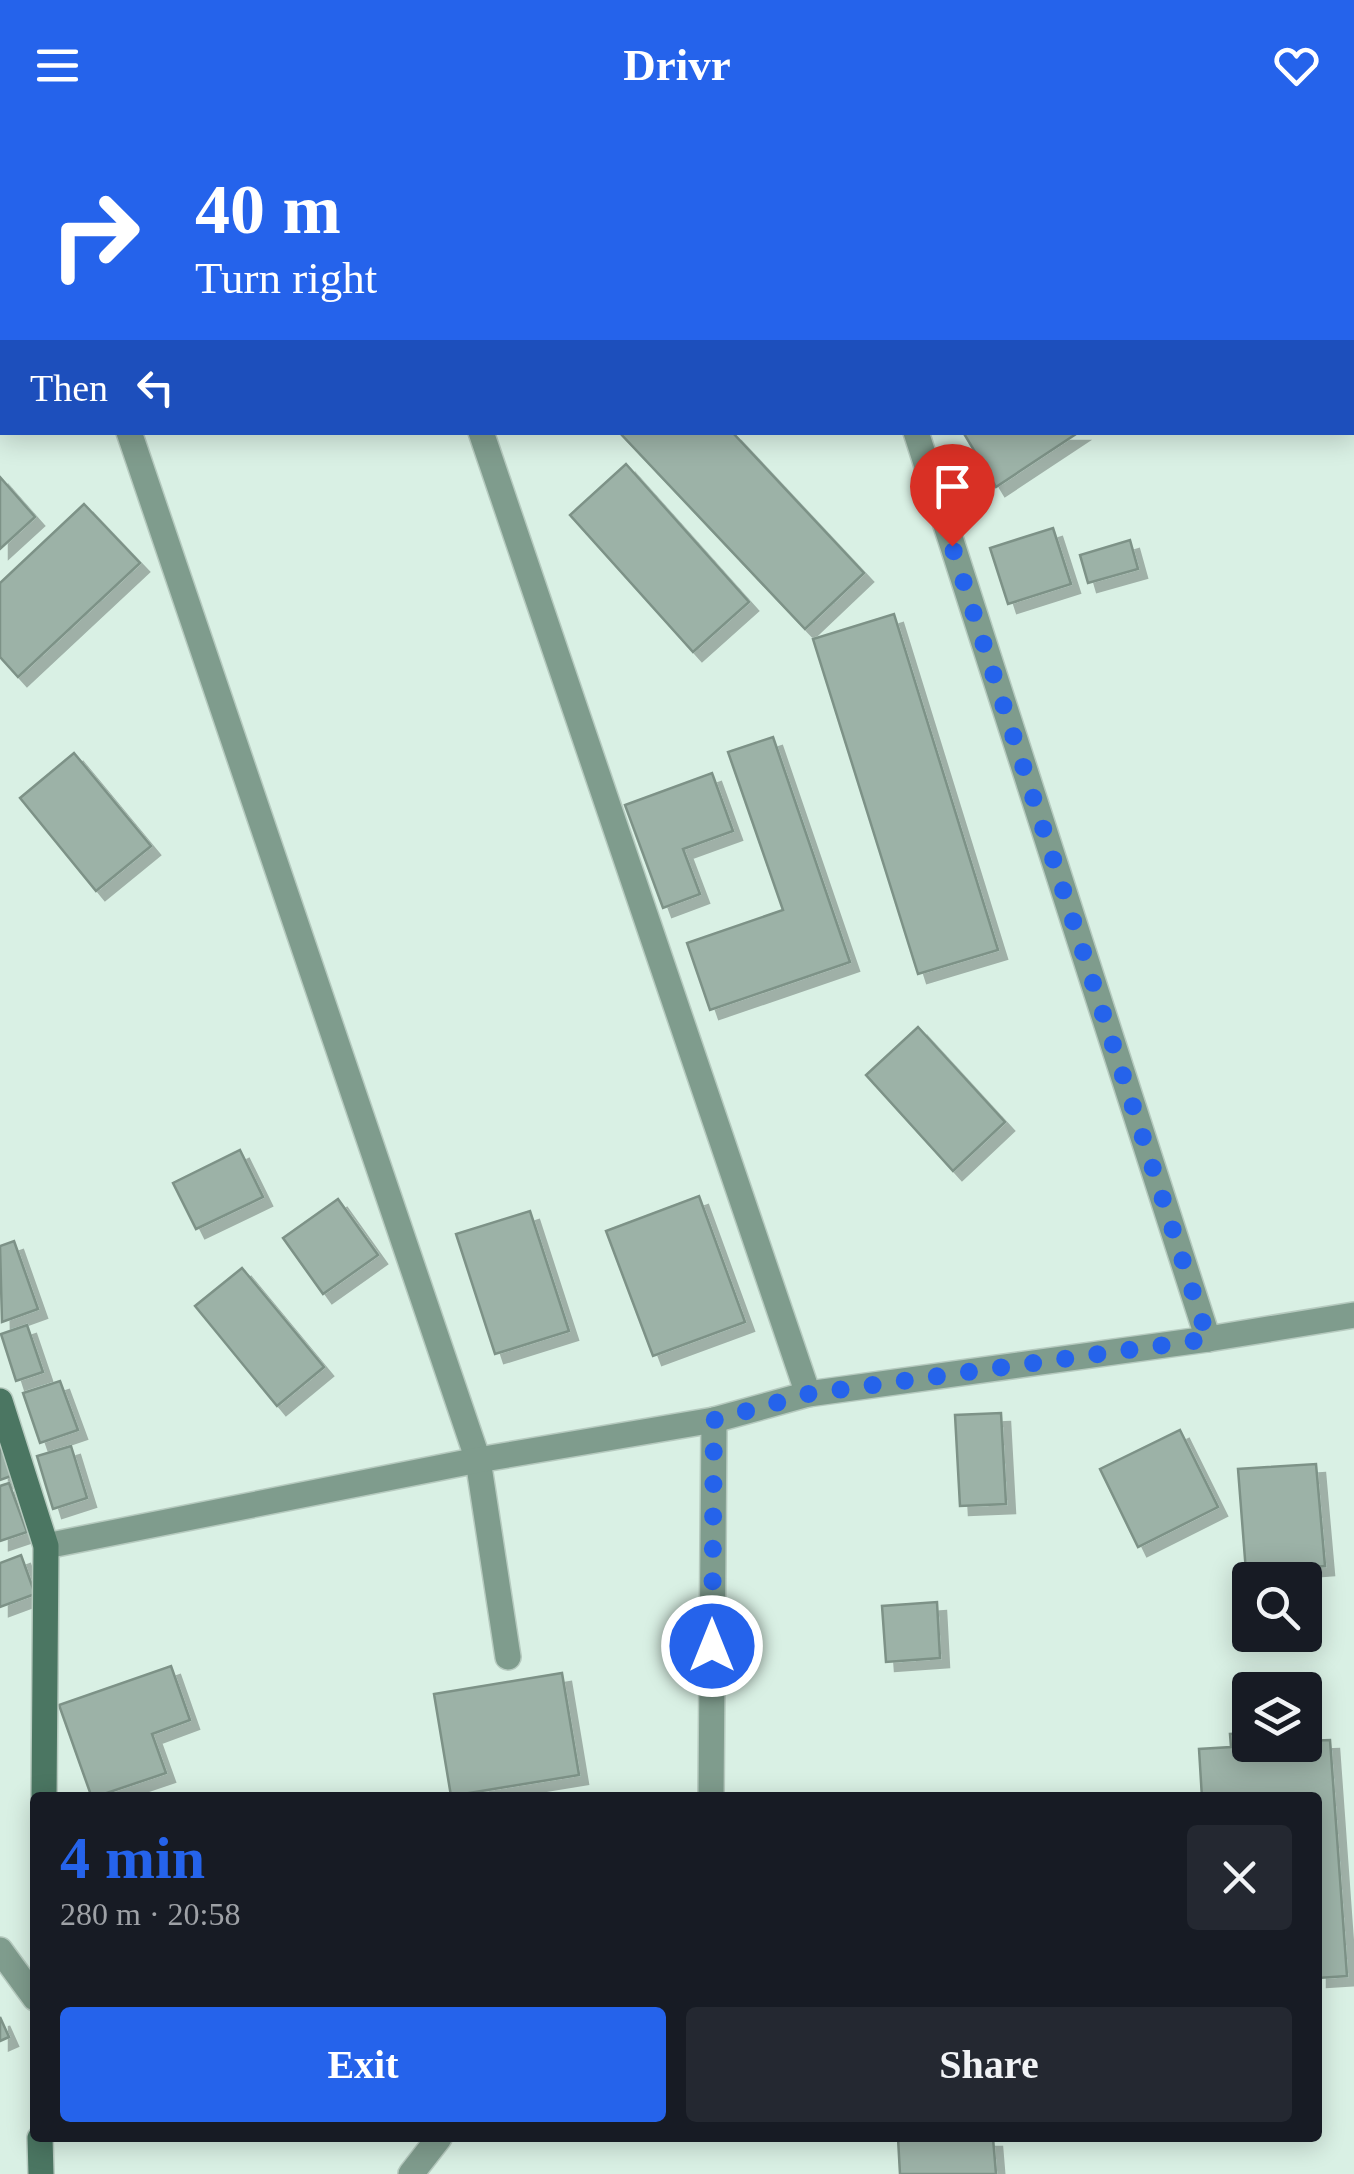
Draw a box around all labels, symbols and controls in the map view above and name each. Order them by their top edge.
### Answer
icon: menu [30,38,85,93]
icon: heart [1269,38,1324,93]
text: Drivr [623,40,731,90]
icon: right [30,170,160,300]
text: 40 m [195,171,341,248]
text: Turn right [195,253,377,303]
icon: left [128,360,183,415]
text: Then [30,367,108,409]
pin [910,444,995,547]
icon: arrive [925,459,980,514]
map controls [1232,1562,1322,1762]
button: search [1232,1562,1322,1652]
position arrow [660,1594,764,1698]
button: layers [1232,1672,1322,1762]
text: 4 min [60,1825,205,1891]
button: close [1187,1825,1292,1930]
text: 280 m · 20:58 [60,1896,240,1932]
button: Exit [60,2007,666,2122]
button: Share [686,2007,1292,2122]

